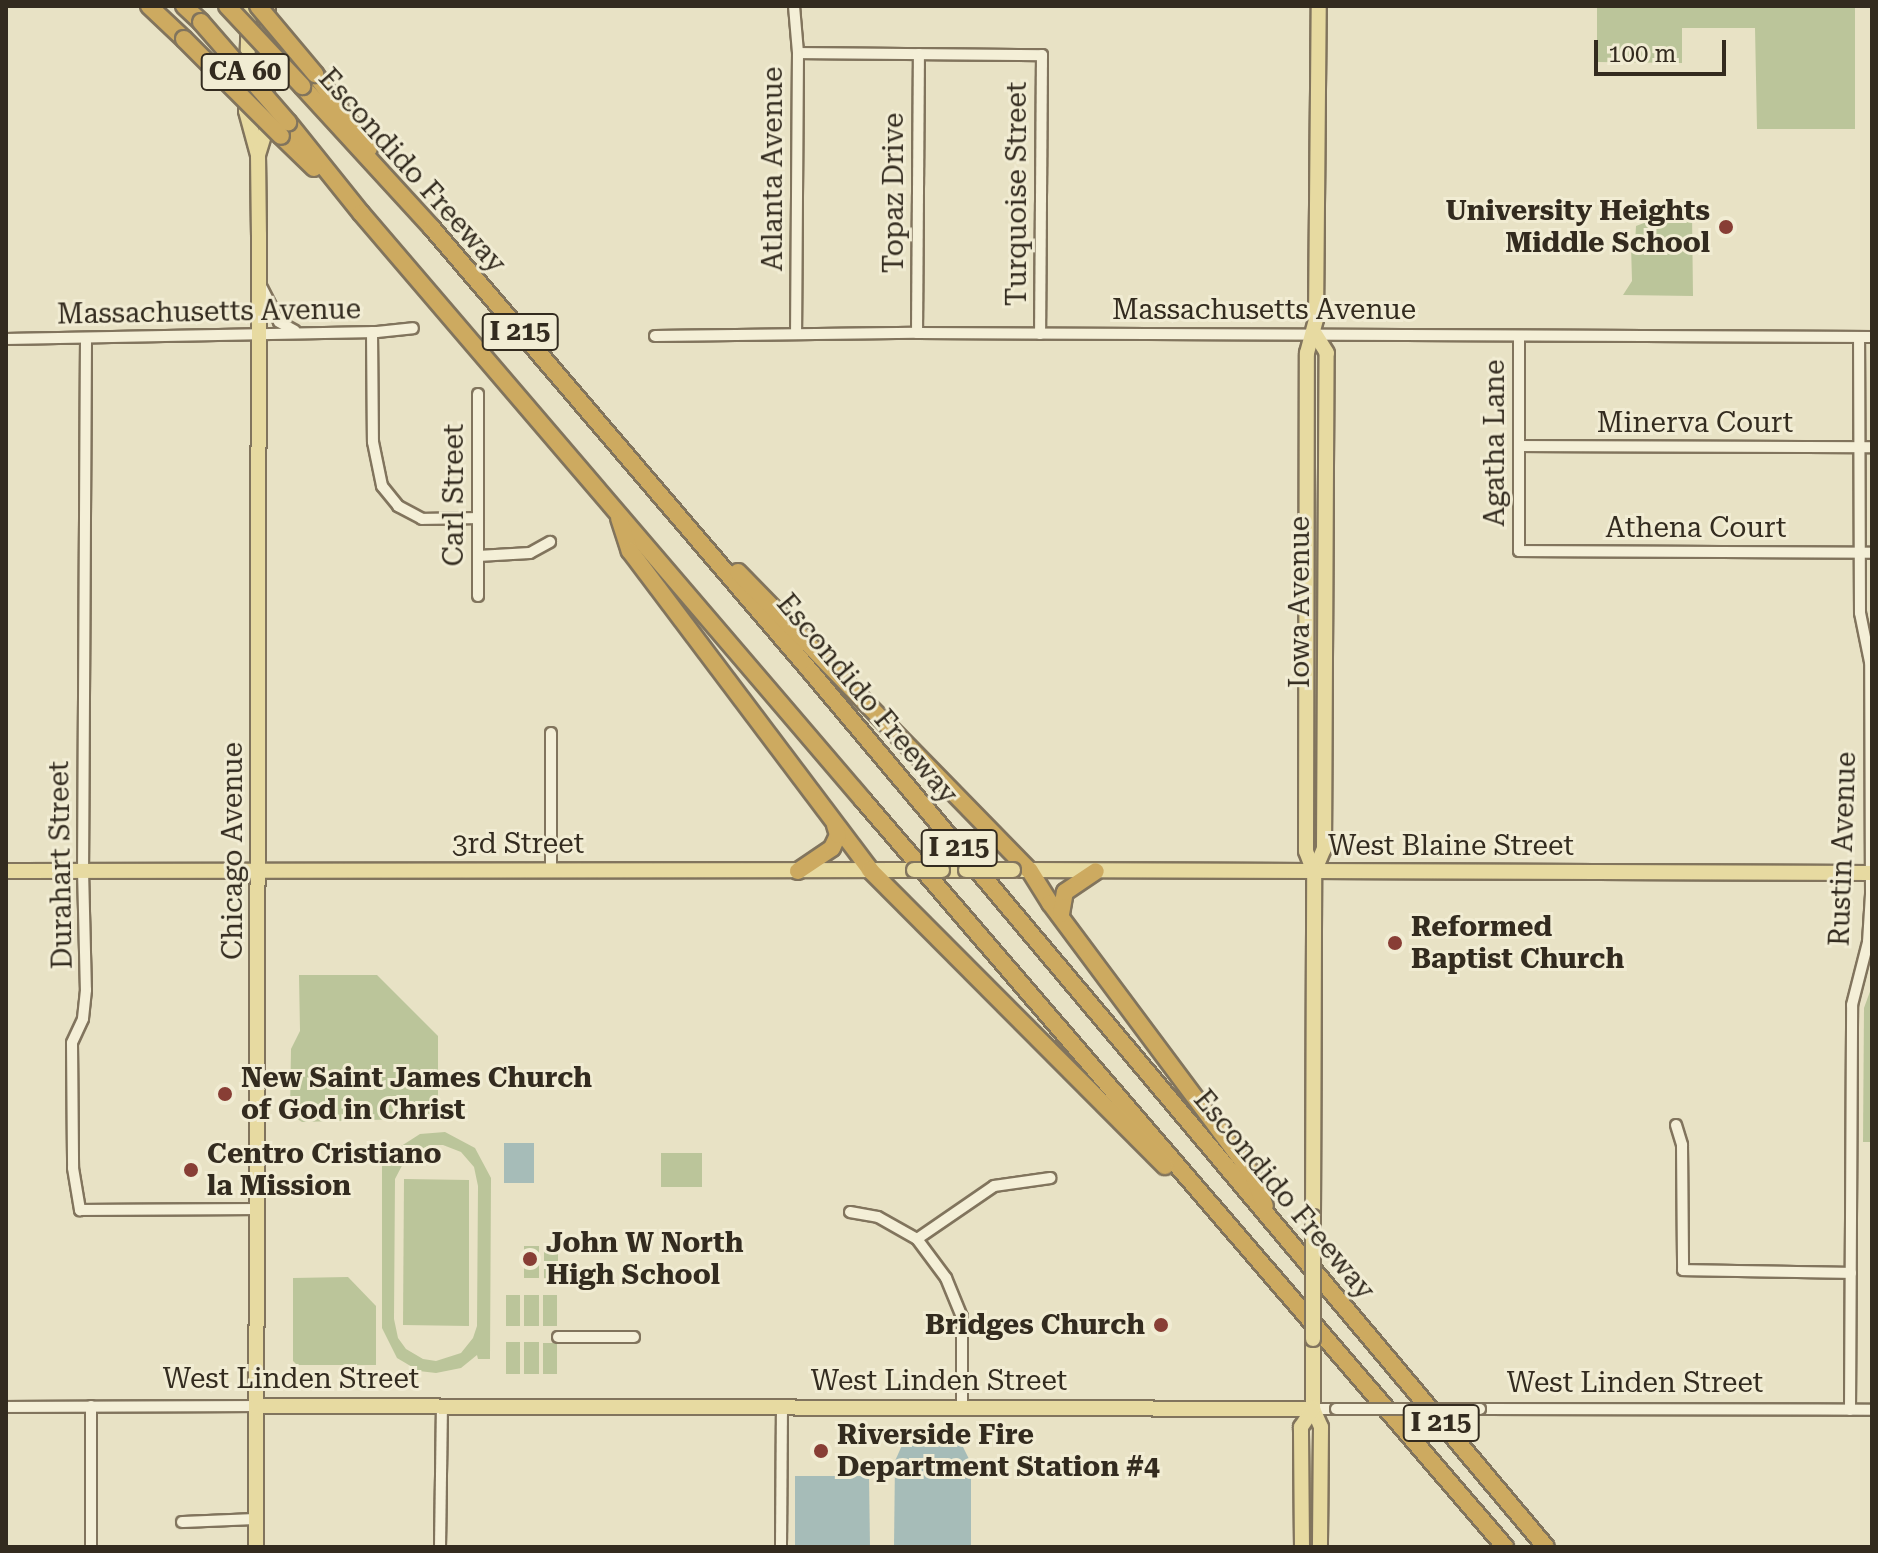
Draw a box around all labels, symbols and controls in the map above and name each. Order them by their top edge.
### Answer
scale bar [1598,24,1730,74]
text: 100 m [1608,40,1676,68]
road number: CA 60 [199,50,291,94]
street label: Escondido Freeway [311,62,513,280]
street label: Atlanta Avenue [756,67,790,271]
street label: Turquoise Street [1000,82,1034,306]
street label: Topaz Drive [877,113,911,273]
place label: University Heights Middle School [1446,194,1710,260]
marker: University Heights Middle School [1717,218,1735,236]
street label: Massachusetts Avenue [57,293,361,331]
street label: Massachusetts Avenue [1112,293,1416,327]
road number: I 215 [480,310,560,354]
street label: Agatha Lane [1478,359,1512,527]
street label: Minerva Court [1597,406,1793,440]
street label: Carl Street [437,424,471,566]
street label: Athena Court [1606,511,1786,545]
street label: Iowa Avenue [1283,516,1317,688]
street label: Escondido Freeway [769,587,965,811]
street label: Chicago Avenue [216,742,250,960]
street label: Rustin Avenue [1823,751,1863,947]
street label: Durahart Street [42,760,80,970]
road number: I 215 [919,826,999,870]
street label: 3rd Street [452,827,584,861]
street label: West Blaine Street [1328,829,1574,863]
place label: Reformed Baptist Church [1411,910,1624,976]
marker: Reformed Baptist Church [1386,934,1404,952]
place label: New Saint James Church of God in Christ [241,1061,592,1127]
street label: Escondido Freeway [1186,1083,1382,1307]
marker: New Saint James Church of God in Christ [216,1085,234,1103]
place label: Centro Cristiano la Mission [207,1137,442,1203]
marker: Centro Cristiano la Mission [182,1161,200,1179]
place label: John W North High School [546,1226,743,1292]
marker: John W North High School [521,1250,539,1268]
place label: Bridges Church [925,1308,1145,1342]
marker: Bridges Church [1152,1316,1170,1334]
street label: West Linden Street [163,1362,419,1396]
street label: West Linden Street [811,1364,1067,1398]
street label: West Linden Street [1507,1366,1763,1400]
road number: I 215 [1401,1401,1481,1445]
place label: Riverside Fire Department Station #4 [837,1418,1160,1484]
marker: Riverside Fire Department Station #4 [812,1442,830,1460]

